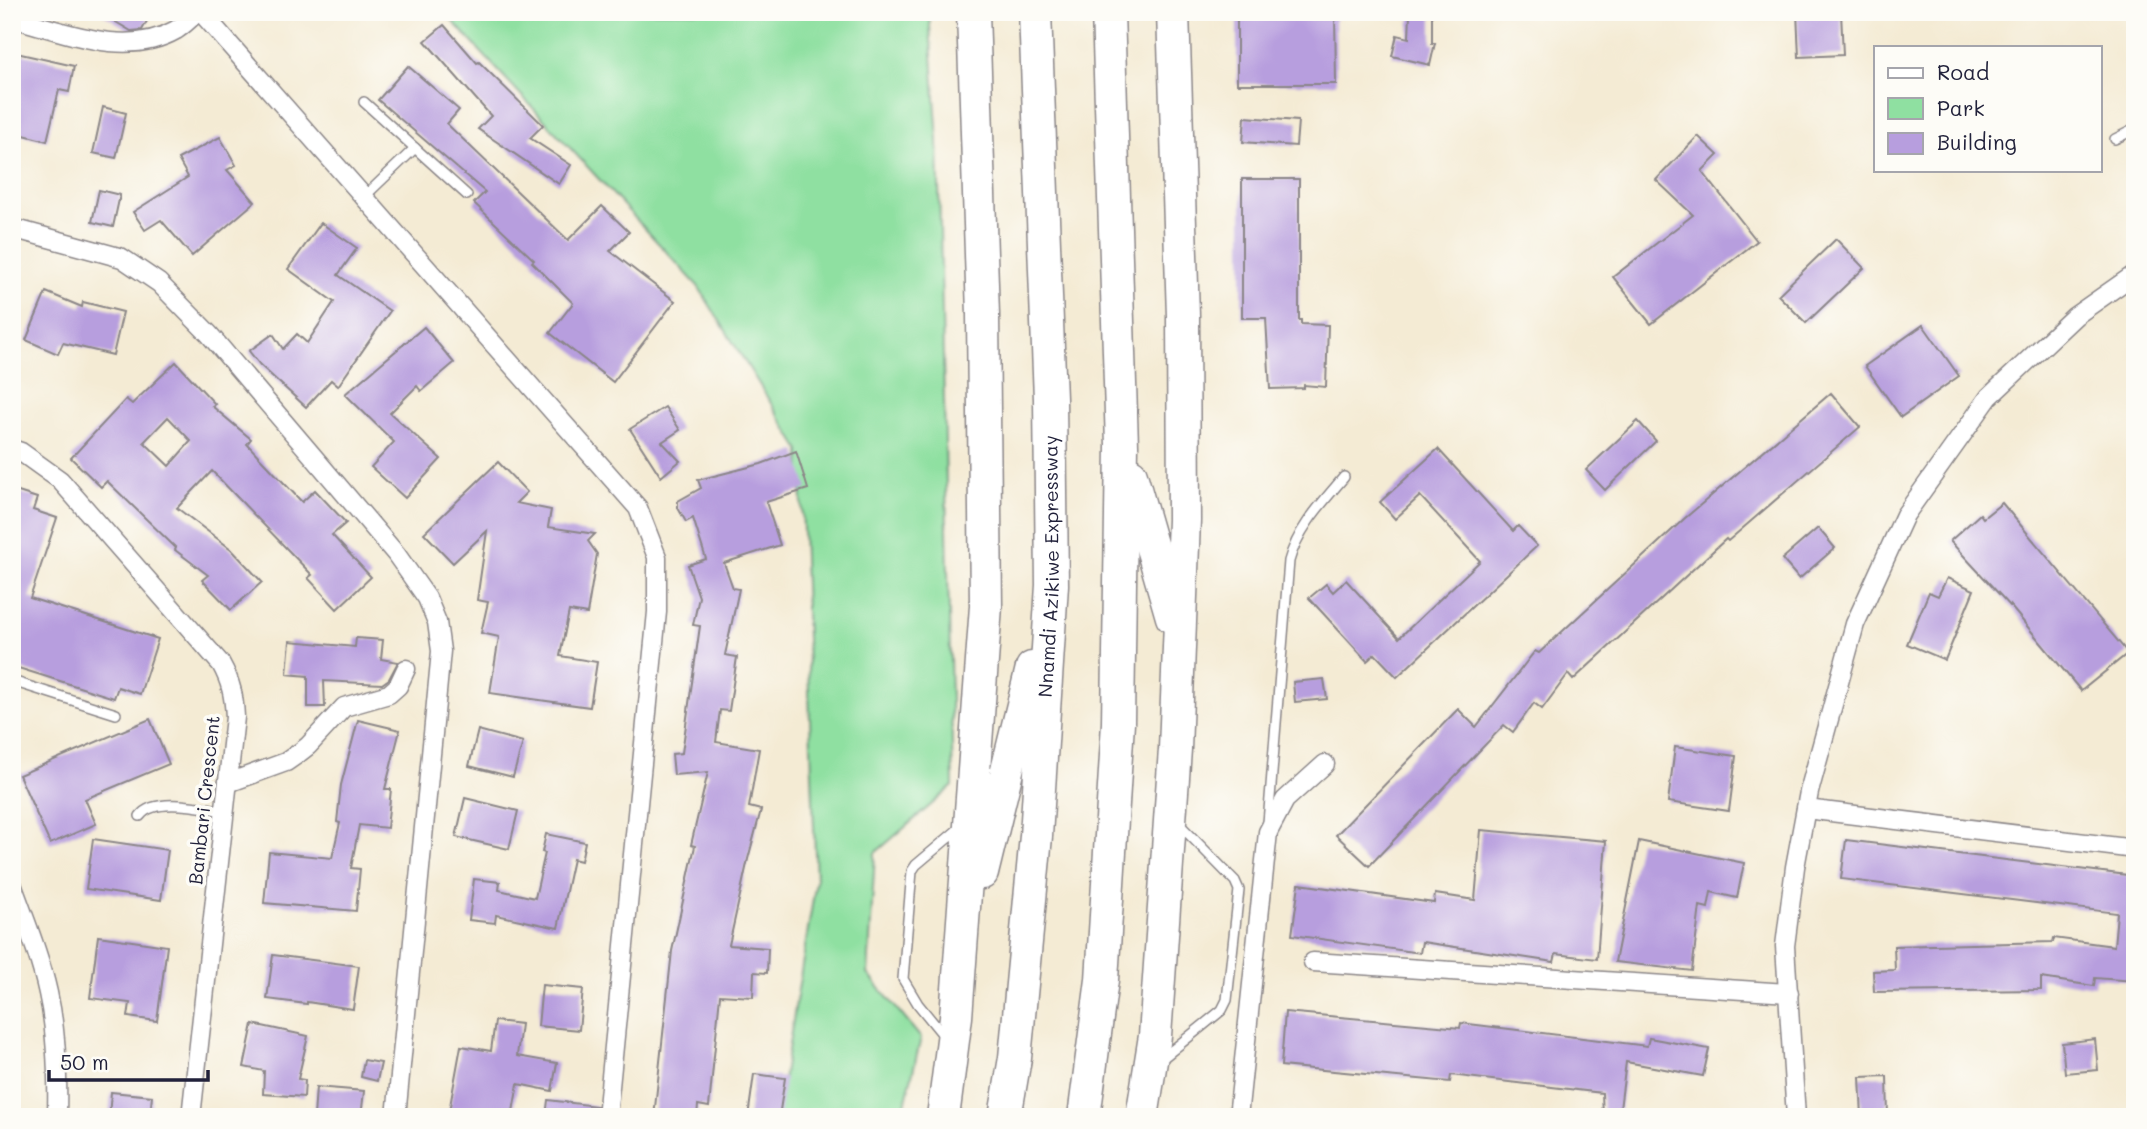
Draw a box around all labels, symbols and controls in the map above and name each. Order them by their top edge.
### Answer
legend [1874,46,2102,172]
text: Road [1937,58,1989,85]
text: Park [1937,94,1985,121]
text: Building [1937,128,2017,155]
street label: Nnamdi Azikiwe Expressway [1032,435,1064,698]
street label: Bambari Crescent [182,714,225,886]
scale bar [49,1038,208,1082]
text: 50 m [60,1048,109,1075]

